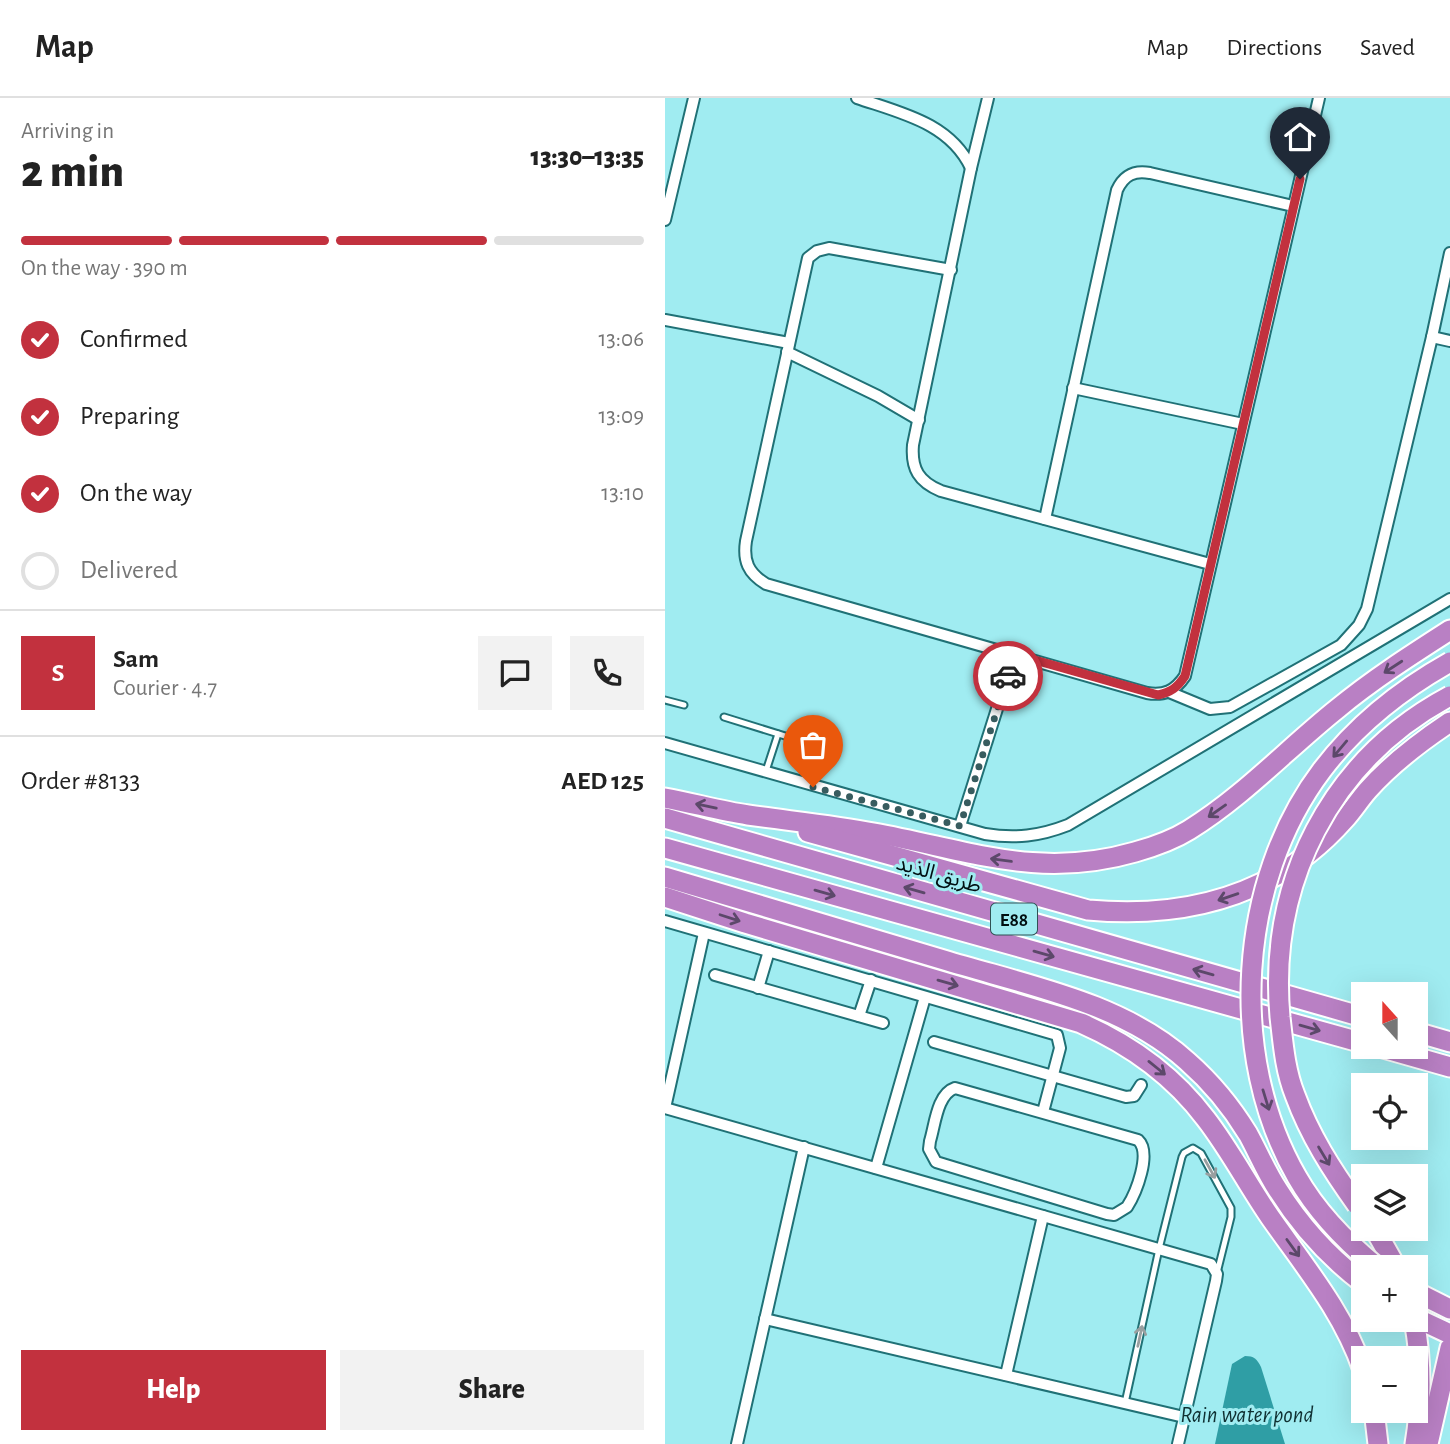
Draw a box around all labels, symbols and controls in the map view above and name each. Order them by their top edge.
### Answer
text: Map [35,31,94,64]
text: Map [1146,36,1188,60]
text: Directions [1226,36,1322,60]
text: Saved [1360,36,1415,60]
pin [1270,107,1330,179]
icon: home [1281,118,1319,156]
text: Arriving in [21,120,114,143]
text: 13:30–13:35 [531,144,644,170]
text: 2 min [21,149,124,195]
text: On the way · 390 m [21,257,188,280]
icon: check [21,321,59,359]
text: Confirmed [80,326,188,352]
text: 13:06 [598,328,644,351]
icon: check [21,398,59,436]
text: Preparing [80,403,179,429]
text: 13:09 [598,405,644,428]
icon: check [21,475,59,513]
text: On the way [80,480,192,506]
text: 13:10 [601,482,644,505]
text: Delivered [80,557,178,583]
button: chat [478,636,552,710]
button: phone [570,636,644,710]
courier [973,641,1043,711]
text: Sam [113,646,159,672]
icon: car [989,657,1027,695]
text: S [52,660,64,686]
one-way arrow [1383,661,1403,675]
text: Courier · 4.7 [113,677,217,700]
pin [783,715,843,787]
icon: bag [794,726,832,764]
one-way arrow [1332,740,1348,758]
text: Order #8133 [21,768,140,794]
text: AED 125 [561,768,644,794]
one-way arrow [695,799,718,813]
one-way arrow [1208,804,1227,818]
street label: طريق الذيد [893,852,984,899]
one-way arrow [990,853,1013,866]
one-way arrow [903,883,925,896]
one-way arrow [814,888,836,901]
one-way arrow [1217,892,1239,904]
road number: E88 [991,904,1037,934]
one-way arrow [718,913,740,926]
one-way arrow [1033,949,1055,962]
one-way arrow [1192,965,1215,978]
one-way arrow [937,977,959,990]
north arrow [1351,982,1428,1059]
map controls [1351,982,1428,1423]
one-way arrow [1299,1023,1321,1036]
one-way arrow [1147,1060,1166,1075]
button: locate [1351,1073,1428,1150]
one-way arrow [1261,1089,1274,1111]
one-way arrow [1317,1145,1331,1165]
one-way arrow [1204,1158,1218,1179]
button: layers [1351,1164,1428,1241]
one-way arrow [1286,1238,1300,1257]
button: + [1351,1255,1428,1332]
one-way arrow [1133,1325,1147,1348]
button: − [1351,1346,1428,1423]
button: Help [21,1350,326,1430]
button: Share [340,1350,644,1430]
water label: Rain water pond [1180,1404,1314,1427]

